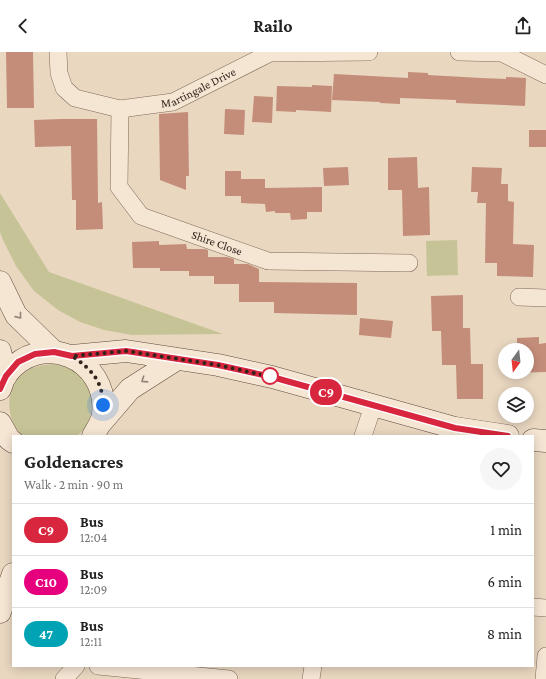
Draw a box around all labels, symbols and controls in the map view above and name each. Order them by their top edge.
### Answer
icon: back [12,15,34,37]
icon: share [512,15,534,37]
text: Railo [253,16,293,36]
street label: Martingale Drive [160,65,238,111]
street label: Shire Close [190,227,244,258]
one-way arrow [14,312,21,319]
north arrow [498,343,534,379]
map controls [498,343,534,423]
unlabelled marker [261,367,279,385]
one-way arrow [141,375,148,383]
line badge: C9 [308,379,344,405]
text: C9 [318,384,334,400]
button: layers [498,387,534,423]
your location [93,395,113,415]
button: heart [480,448,522,490]
text: Goldenacres [24,451,123,472]
text: Walk · 2 min · 90 m [24,477,123,492]
text: Bus [80,514,103,530]
text: C9 [38,522,54,538]
text: 1 min [490,522,522,538]
text: 12:04 [80,530,107,545]
text: Bus [80,566,103,582]
text: C10 [35,574,57,590]
text: 6 min [488,574,522,590]
text: 12:09 [80,582,107,597]
text: Bus [80,618,103,634]
text: 47 [39,626,53,642]
text: 8 min [487,626,522,642]
text: 12:11 [80,634,102,649]

